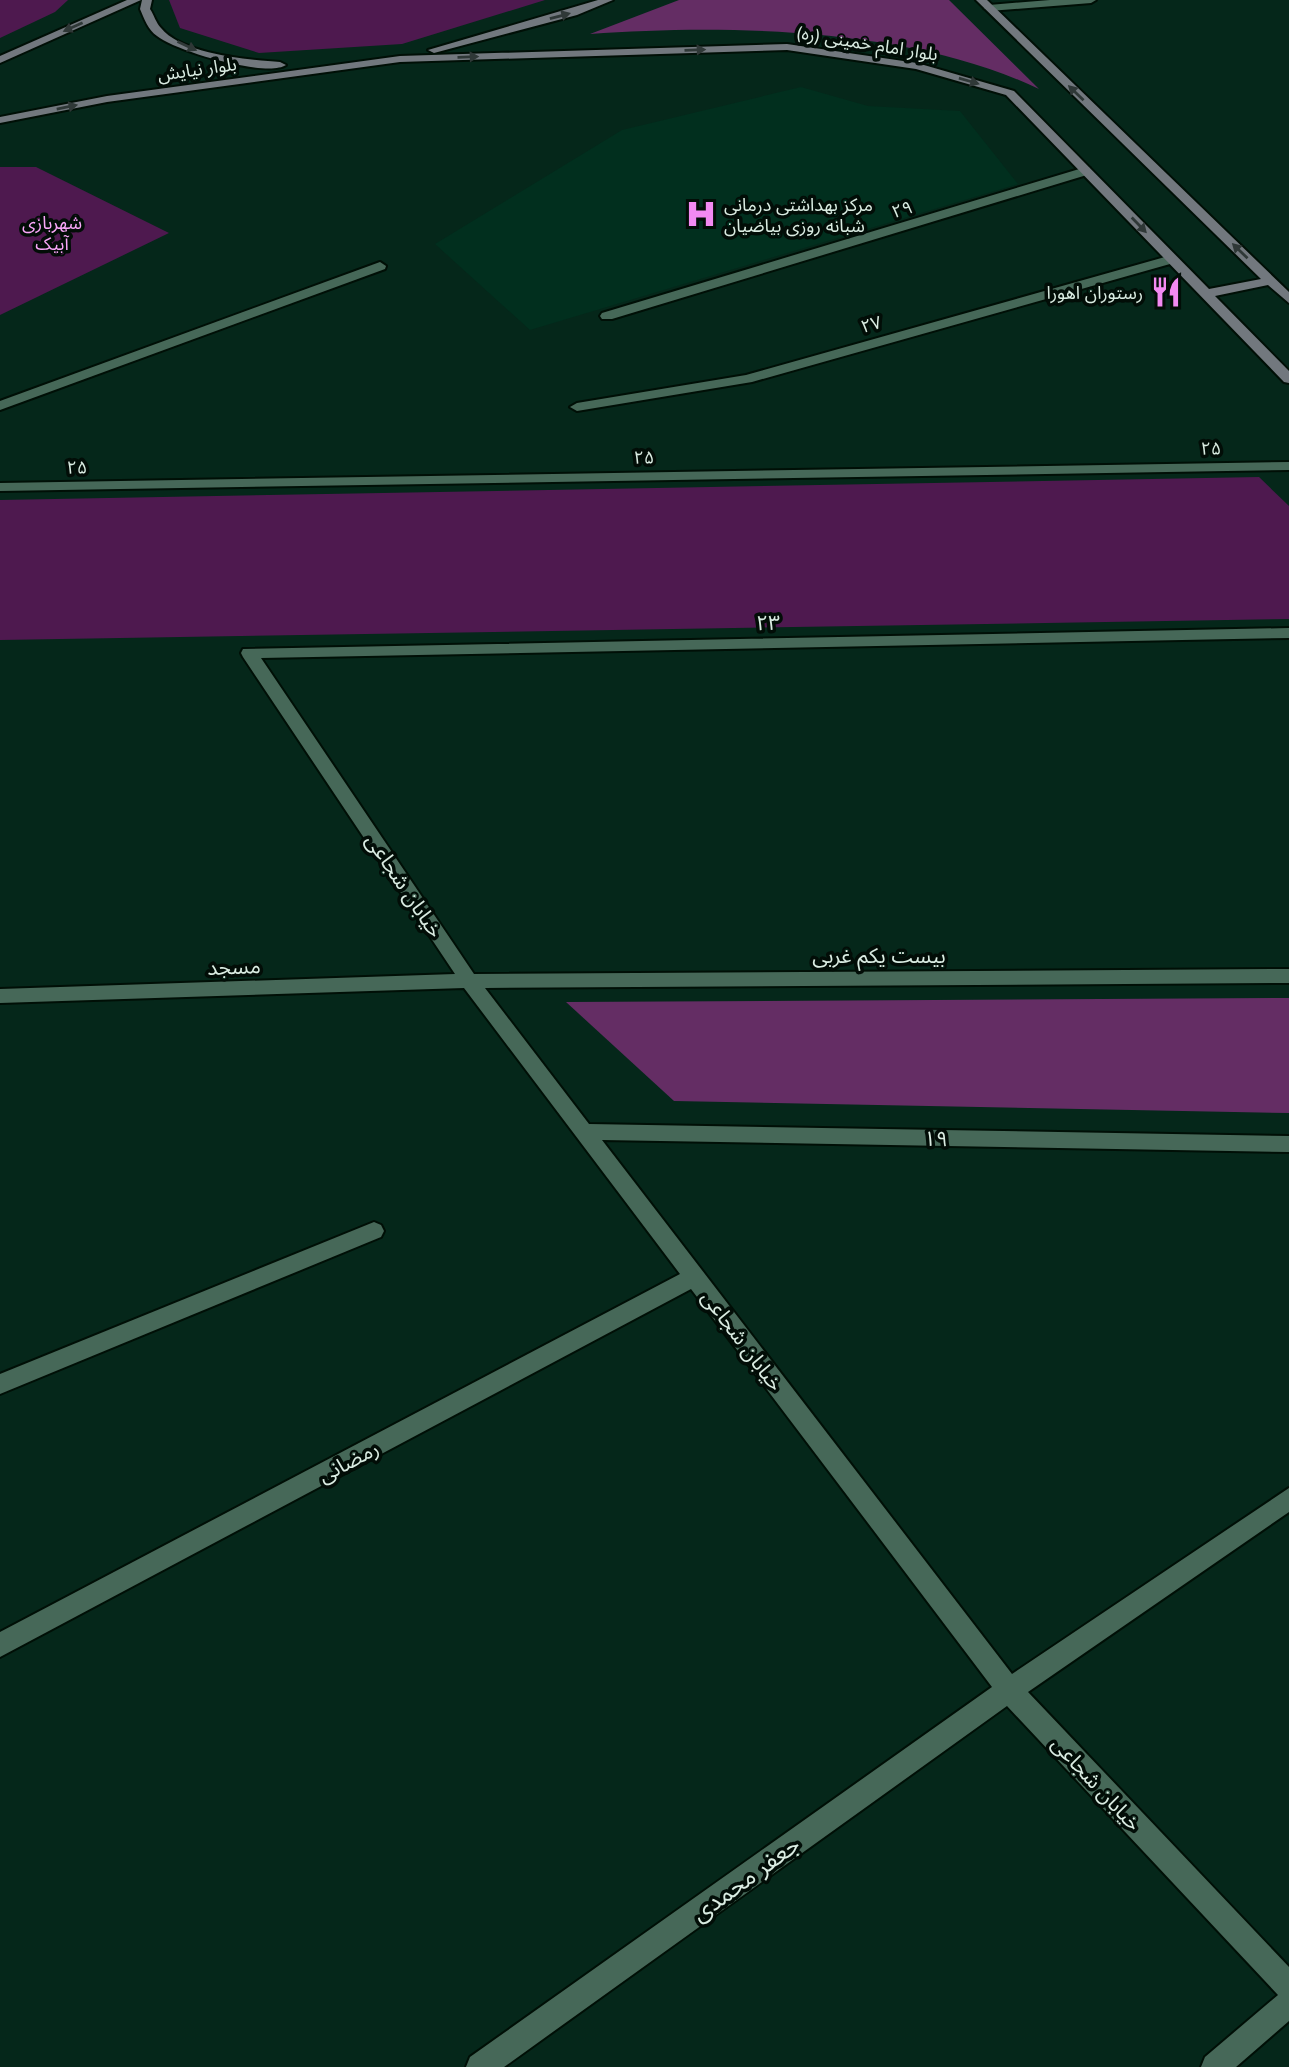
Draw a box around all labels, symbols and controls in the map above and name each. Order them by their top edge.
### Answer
one-way arrow [550,10,572,21]
street label: بلوار امام خمینی (ره) [794,20,940,69]
one-way arrow [62,22,83,33]
one-way arrow [177,40,197,52]
one-way arrow [685,44,707,56]
one-way arrow [457,51,479,63]
street label: بلوار نیایش [156,52,238,86]
one-way arrow [958,76,979,86]
one-way arrow [1068,86,1085,102]
one-way arrow [56,101,78,112]
place label: مرکز بهداشتی درمانی شبانه روزی بیاضیان [724,193,873,237]
street label: ۲۹ [889,195,915,223]
hospital icon: مرکز بهداشتی درمانی شبانه روزی بیاضیان [684,197,718,231]
park label: شهربازی آبیک [22,211,82,255]
one-way arrow [1130,216,1146,233]
one-way arrow [1231,243,1248,260]
restaurant icon: رستوران اهورا [1149,275,1183,309]
place label: رستوران اهورا [1047,281,1143,304]
street label: ۲۷ [858,310,884,338]
street label: ۲۵ [1201,436,1221,460]
street label: ۲۵ [634,445,654,469]
street label: ۲۵ [67,455,87,479]
street label: ۲۳ [756,609,780,635]
street label: خیابان شجاعی [361,828,449,942]
street label: بیست یکم غربی [812,942,946,971]
street label: مسجد [207,952,261,980]
street label: ۱۹ [924,1125,948,1151]
street label: خیابان شجاعی [697,1284,789,1396]
street label: رمضانی [313,1434,383,1488]
street label: خیابان شجاعی [1047,1730,1147,1836]
street label: جعفر محمدی [685,1829,805,1927]

